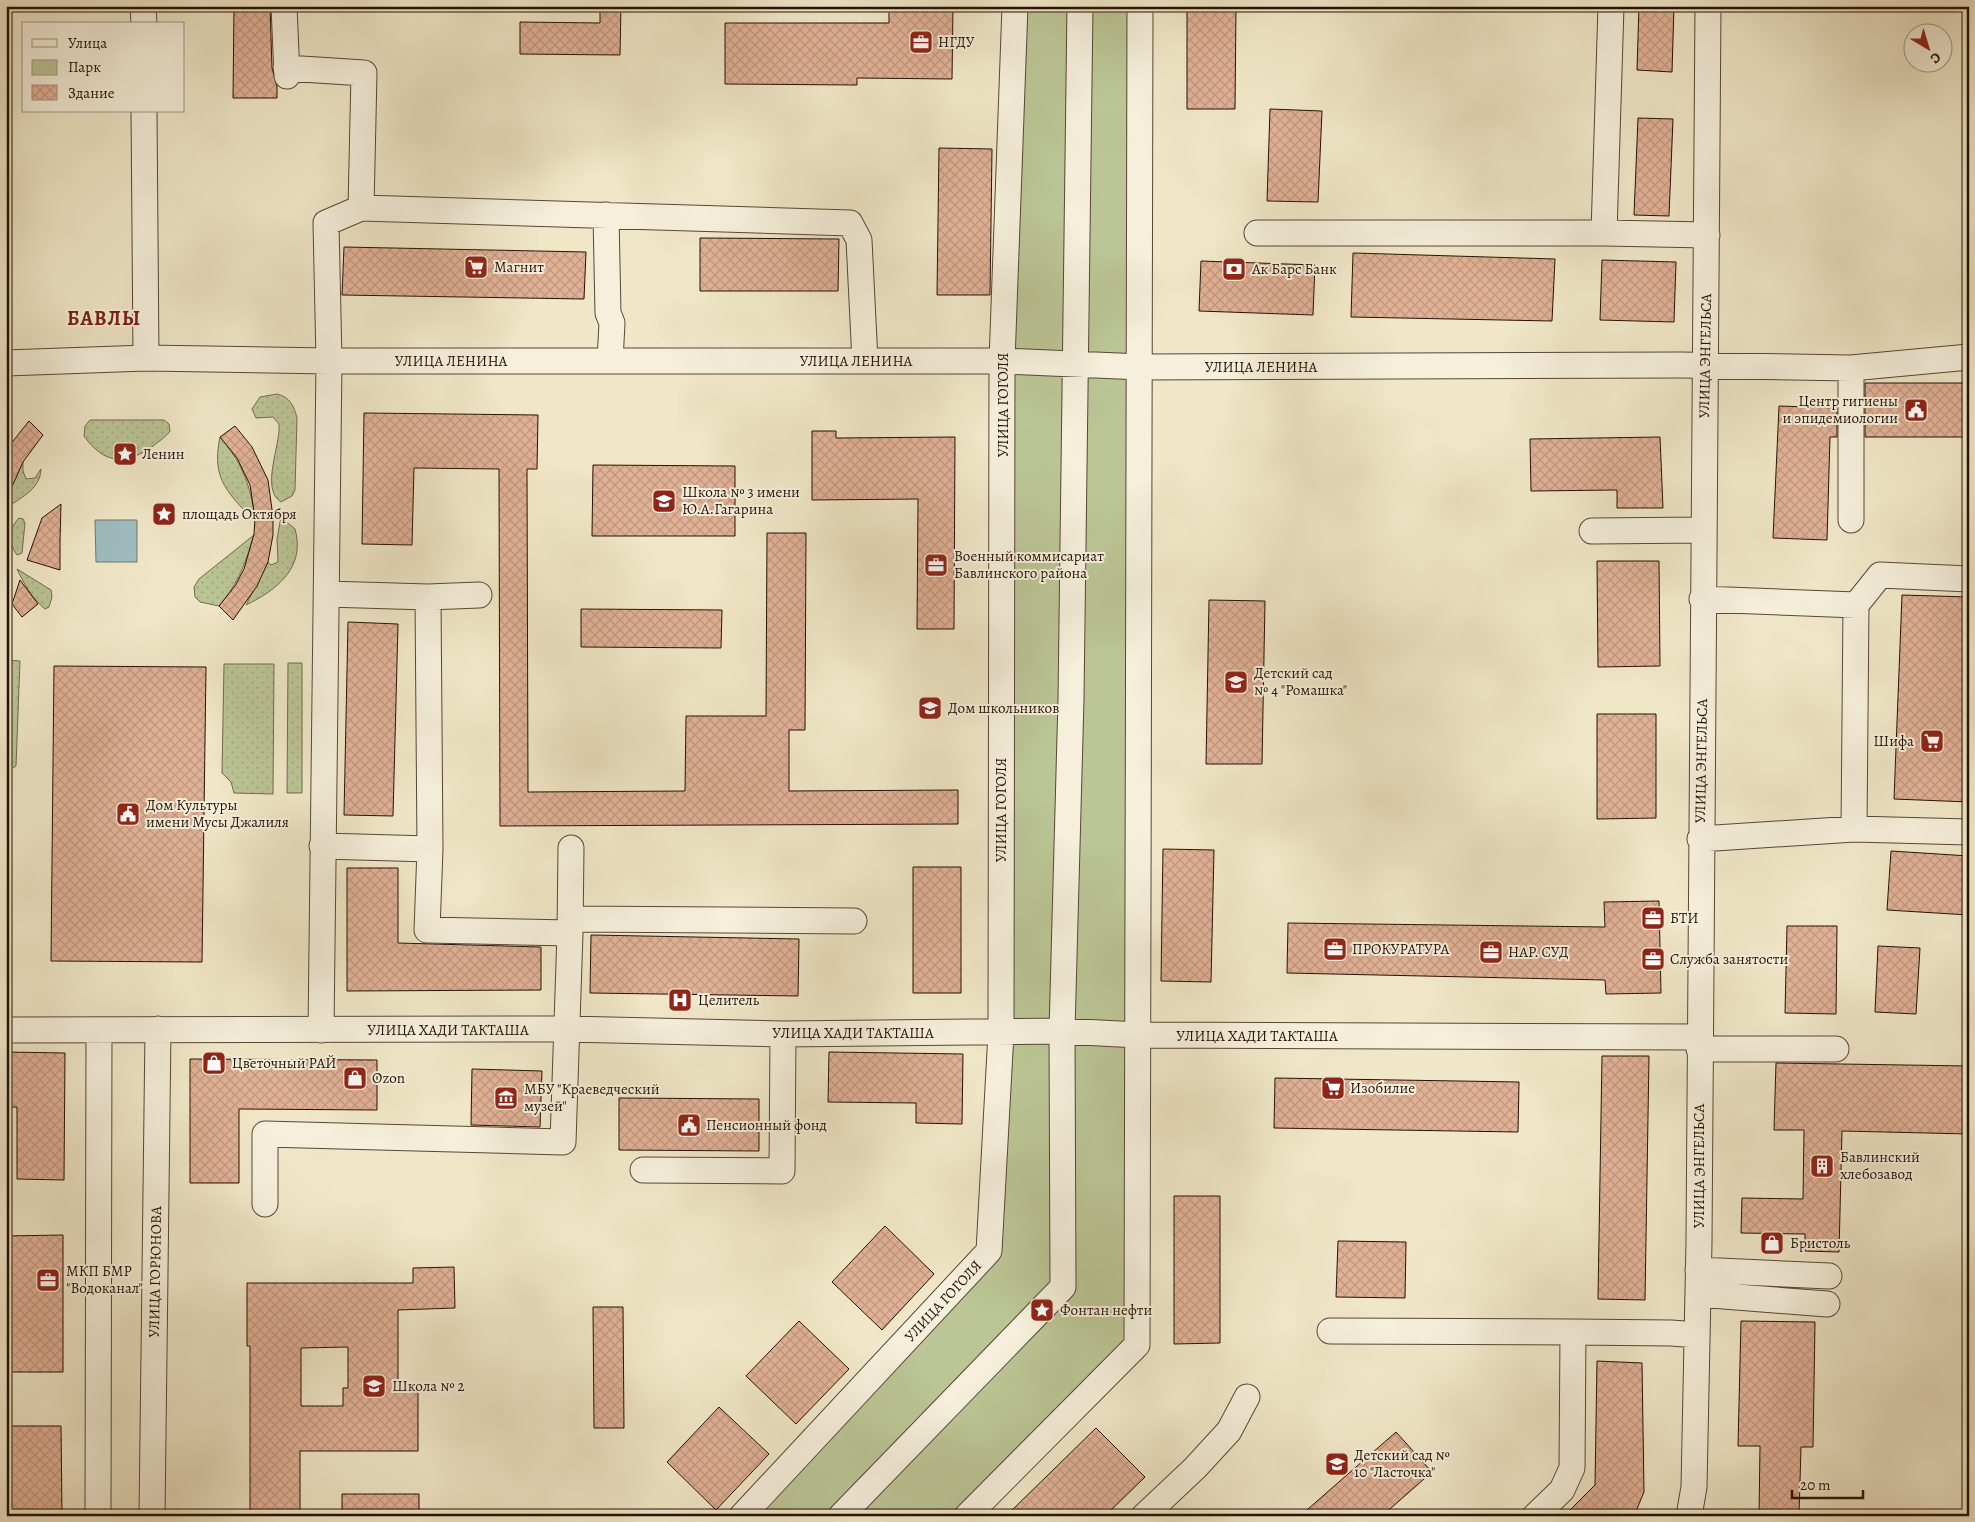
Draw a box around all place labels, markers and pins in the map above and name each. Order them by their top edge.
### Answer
office icon: НГДУ [908,29,934,55]
place label: НГДУ [938,32,975,52]
supermarket icon: Магнит [463,254,489,280]
bank icon: Ак Барс Банк [1221,256,1247,282]
place label: Магнит [494,257,544,277]
place label: Ак Барс Банк [1251,259,1337,279]
place label: Центр гигиены и эпидемиологии [1783,391,1898,428]
public building icon: Центр гигиены и эпидемиологии [1903,397,1929,423]
place icon: Ленин [112,441,138,467]
place label: Ленин [142,444,185,464]
place label: Школа № 3 имени Ю.А.Гагарина [682,482,800,519]
school or university icon: Школа № 3 имени Ю.А.Гагарина [651,488,677,514]
place icon: площадь Октября [151,501,177,527]
place label: площадь Октября [182,504,296,524]
place label: Военный коммисариат Бавлинского района [954,546,1104,583]
office icon: Военный коммисариат Бавлинского района [923,552,949,578]
place label: Детский сад № 4 "Ромашка" [1254,663,1347,700]
school or university icon: Детский сад № 4 "Ромашка" [1223,669,1249,695]
school or university icon: Дом школьников [917,695,943,721]
place label: Дом школьников [948,698,1059,718]
supermarket icon: Шифа [1919,728,1945,754]
place label: Шифа [1873,731,1914,751]
place label: Дом Культуры имени Мусы Джалиля [146,795,289,832]
public building icon: Дом Культуры имени Мусы Джалиля [115,801,141,827]
office icon: БТИ [1640,905,1666,931]
place label: БТИ [1670,908,1698,928]
office icon: ПРОКУРАТУРА [1322,936,1348,962]
place label: ПРОКУРАТУРА [1352,939,1450,959]
office icon: НАР. СУД [1478,939,1504,965]
place label: НАР. СУД [1508,942,1569,962]
office icon: Служба занятости [1640,946,1666,972]
place label: Служба занятости [1670,949,1788,969]
hospital icon: Целитель [667,987,693,1013]
place label: Целитель [698,990,760,1010]
shop icon: Цветочный РАЙ [201,1050,227,1076]
place label: Цветочный РАЙ [232,1053,337,1073]
shop icon: Ozon [342,1065,368,1091]
place label: Ozon [372,1068,405,1088]
supermarket icon: Изобилие [1320,1075,1346,1101]
place label: Изобилие [1350,1078,1415,1098]
place label: МБУ "Краеведческий музей" [524,1079,660,1116]
museum icon: МБУ "Краеведческий музей" [493,1085,519,1111]
public building icon: Пенсионный фонд [676,1112,702,1138]
place label: Пенсионный фонд [706,1115,827,1135]
place label: Бавлинский хлебозавод [1840,1147,1920,1184]
building icon: Бавлинский хлебозавод [1809,1153,1835,1179]
shop icon: Бристоль [1759,1230,1785,1256]
place label: Бристоль [1790,1233,1851,1253]
place label: МКП БМР "Водоканал" [66,1261,143,1298]
office icon: МКП БМР "Водоканал" [35,1267,61,1293]
place icon: Фонтан нефти [1029,1297,1055,1323]
place label: Фонтан нефти [1060,1300,1153,1320]
school or university icon: Школа № 2 [361,1373,387,1399]
place label: Школа № 2 [392,1376,465,1396]
place label: Детский сад № 10 "Ласточка" [1354,1445,1450,1482]
school or university icon: Детский сад № 10 "Ласточка" [1324,1451,1350,1477]

